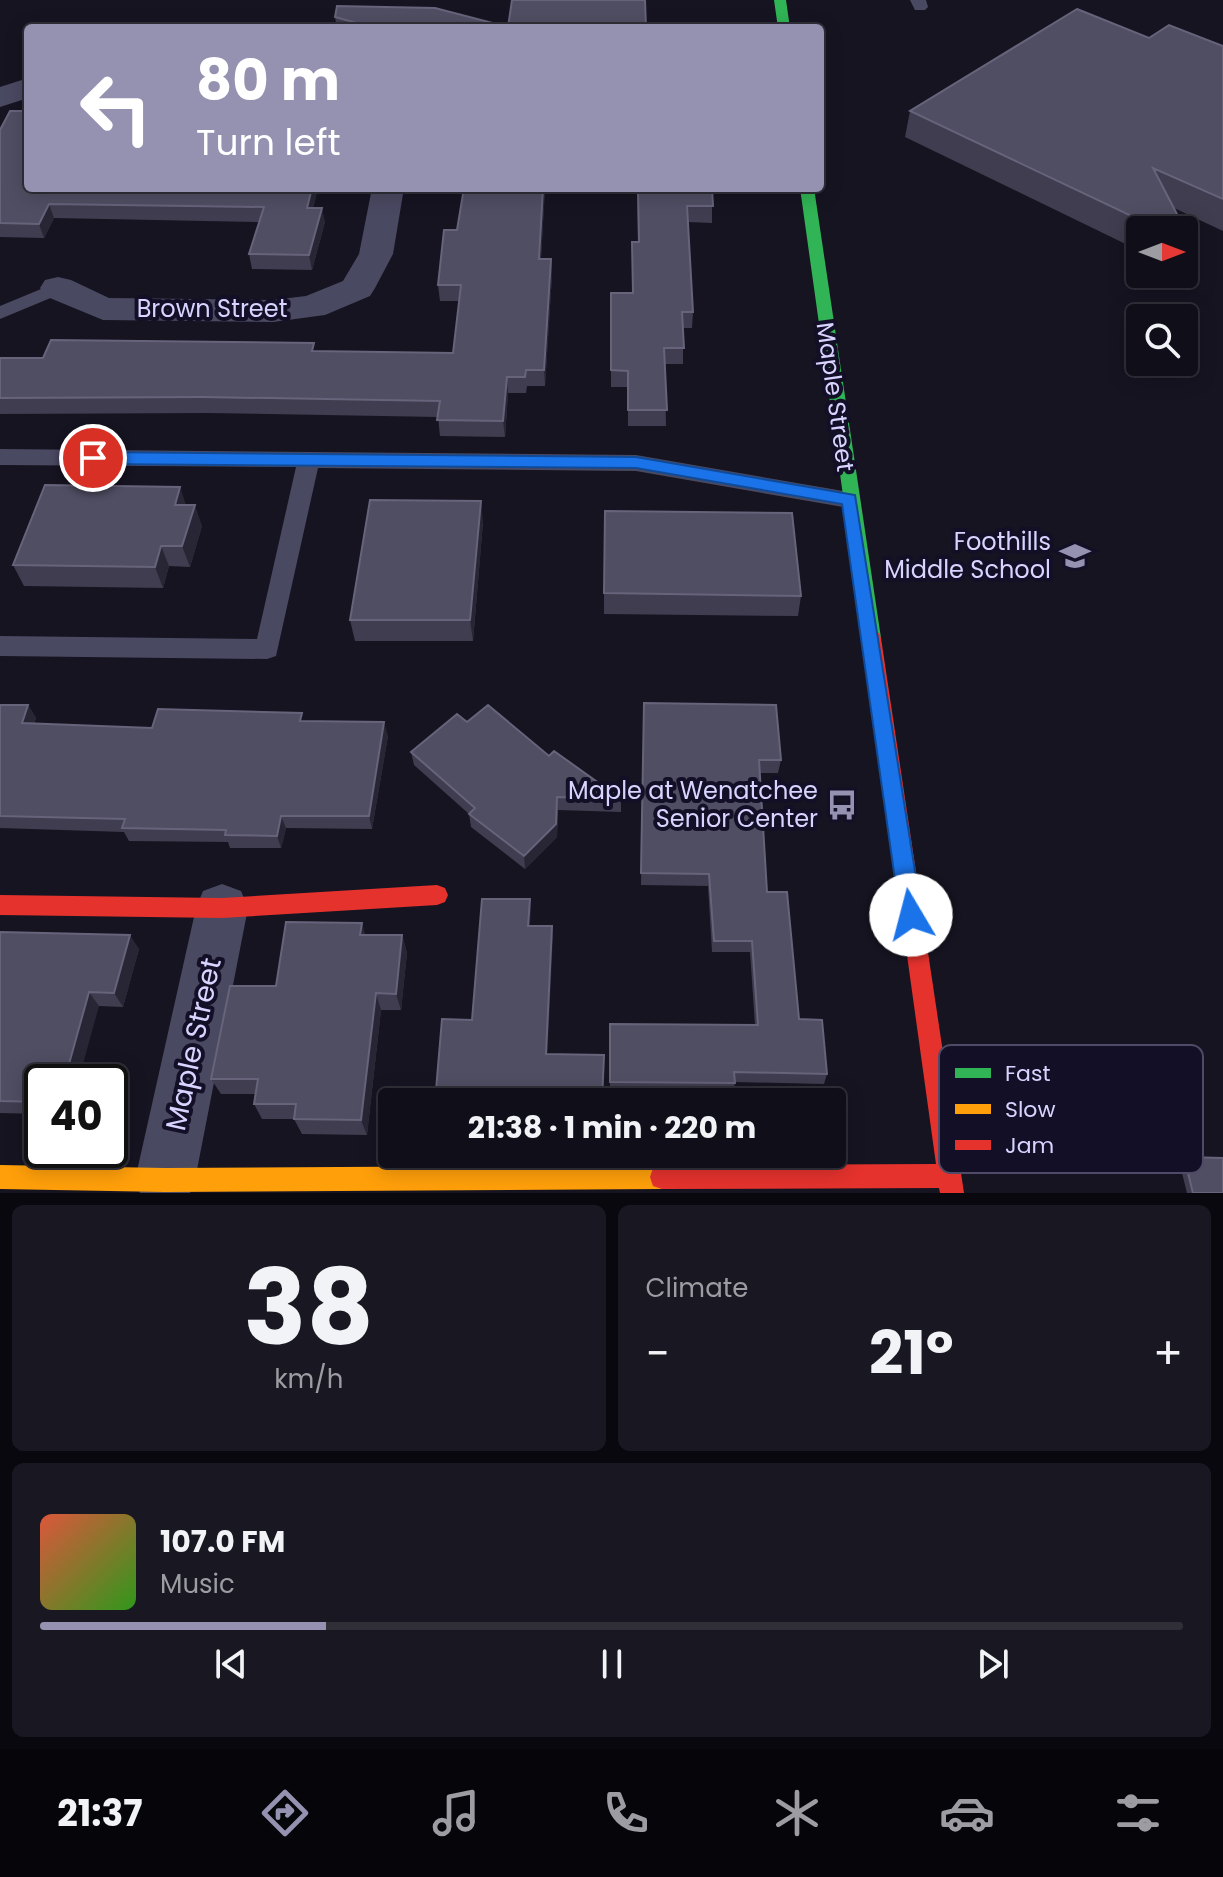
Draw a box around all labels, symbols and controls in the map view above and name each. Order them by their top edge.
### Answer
text: 80 m [196,41,340,120]
icon: left [64,56,168,160]
text: Turn left [196,117,341,168]
north arrow [1126,216,1198,288]
map controls [1126,216,1198,376]
street label: Brown Street [137,292,287,325]
button: search [1126,304,1198,376]
street label: Maple Street [809,320,862,474]
pin [59,424,127,492]
icon: arrive [71,436,115,480]
place label: Foothills Middle School [884,525,1051,586]
school or university icon: Foothills Middle School [1058,539,1092,573]
place label: Maple at Wenatchee Senior Center [568,774,818,835]
bus stop icon: Maple at Wenatchee Senior Center [825,788,859,822]
position arrow [869,873,953,957]
street label: Maple Street [156,954,231,1134]
legend [939,1045,1203,1173]
text: Fast [1005,1058,1050,1089]
speed limit sign: 40 [24,1064,128,1168]
text: Slow [1005,1094,1055,1125]
text: 21:38 · 1 min · 220 m [468,1106,756,1149]
text: Jam [1005,1130,1054,1161]
text: 38 [244,1235,374,1380]
text: Climate [646,1270,748,1306]
text: 21° [869,1311,954,1395]
text: − [646,1323,670,1384]
text: + [1153,1323,1183,1384]
text: km/h [274,1361,343,1397]
text: 107.0 FM [160,1520,285,1563]
text: Music [160,1566,235,1602]
icon: previous [209,1642,253,1686]
icon: pause [590,1642,634,1686]
icon: next [971,1642,1015,1686]
icon: directions [257,1785,313,1841]
icon: music [428,1785,484,1841]
icon: phone [598,1785,654,1841]
icon: climate [769,1785,825,1841]
icon: car [939,1785,995,1841]
icon: filters [1110,1785,1166,1841]
text: 21:37 [57,1788,143,1839]

